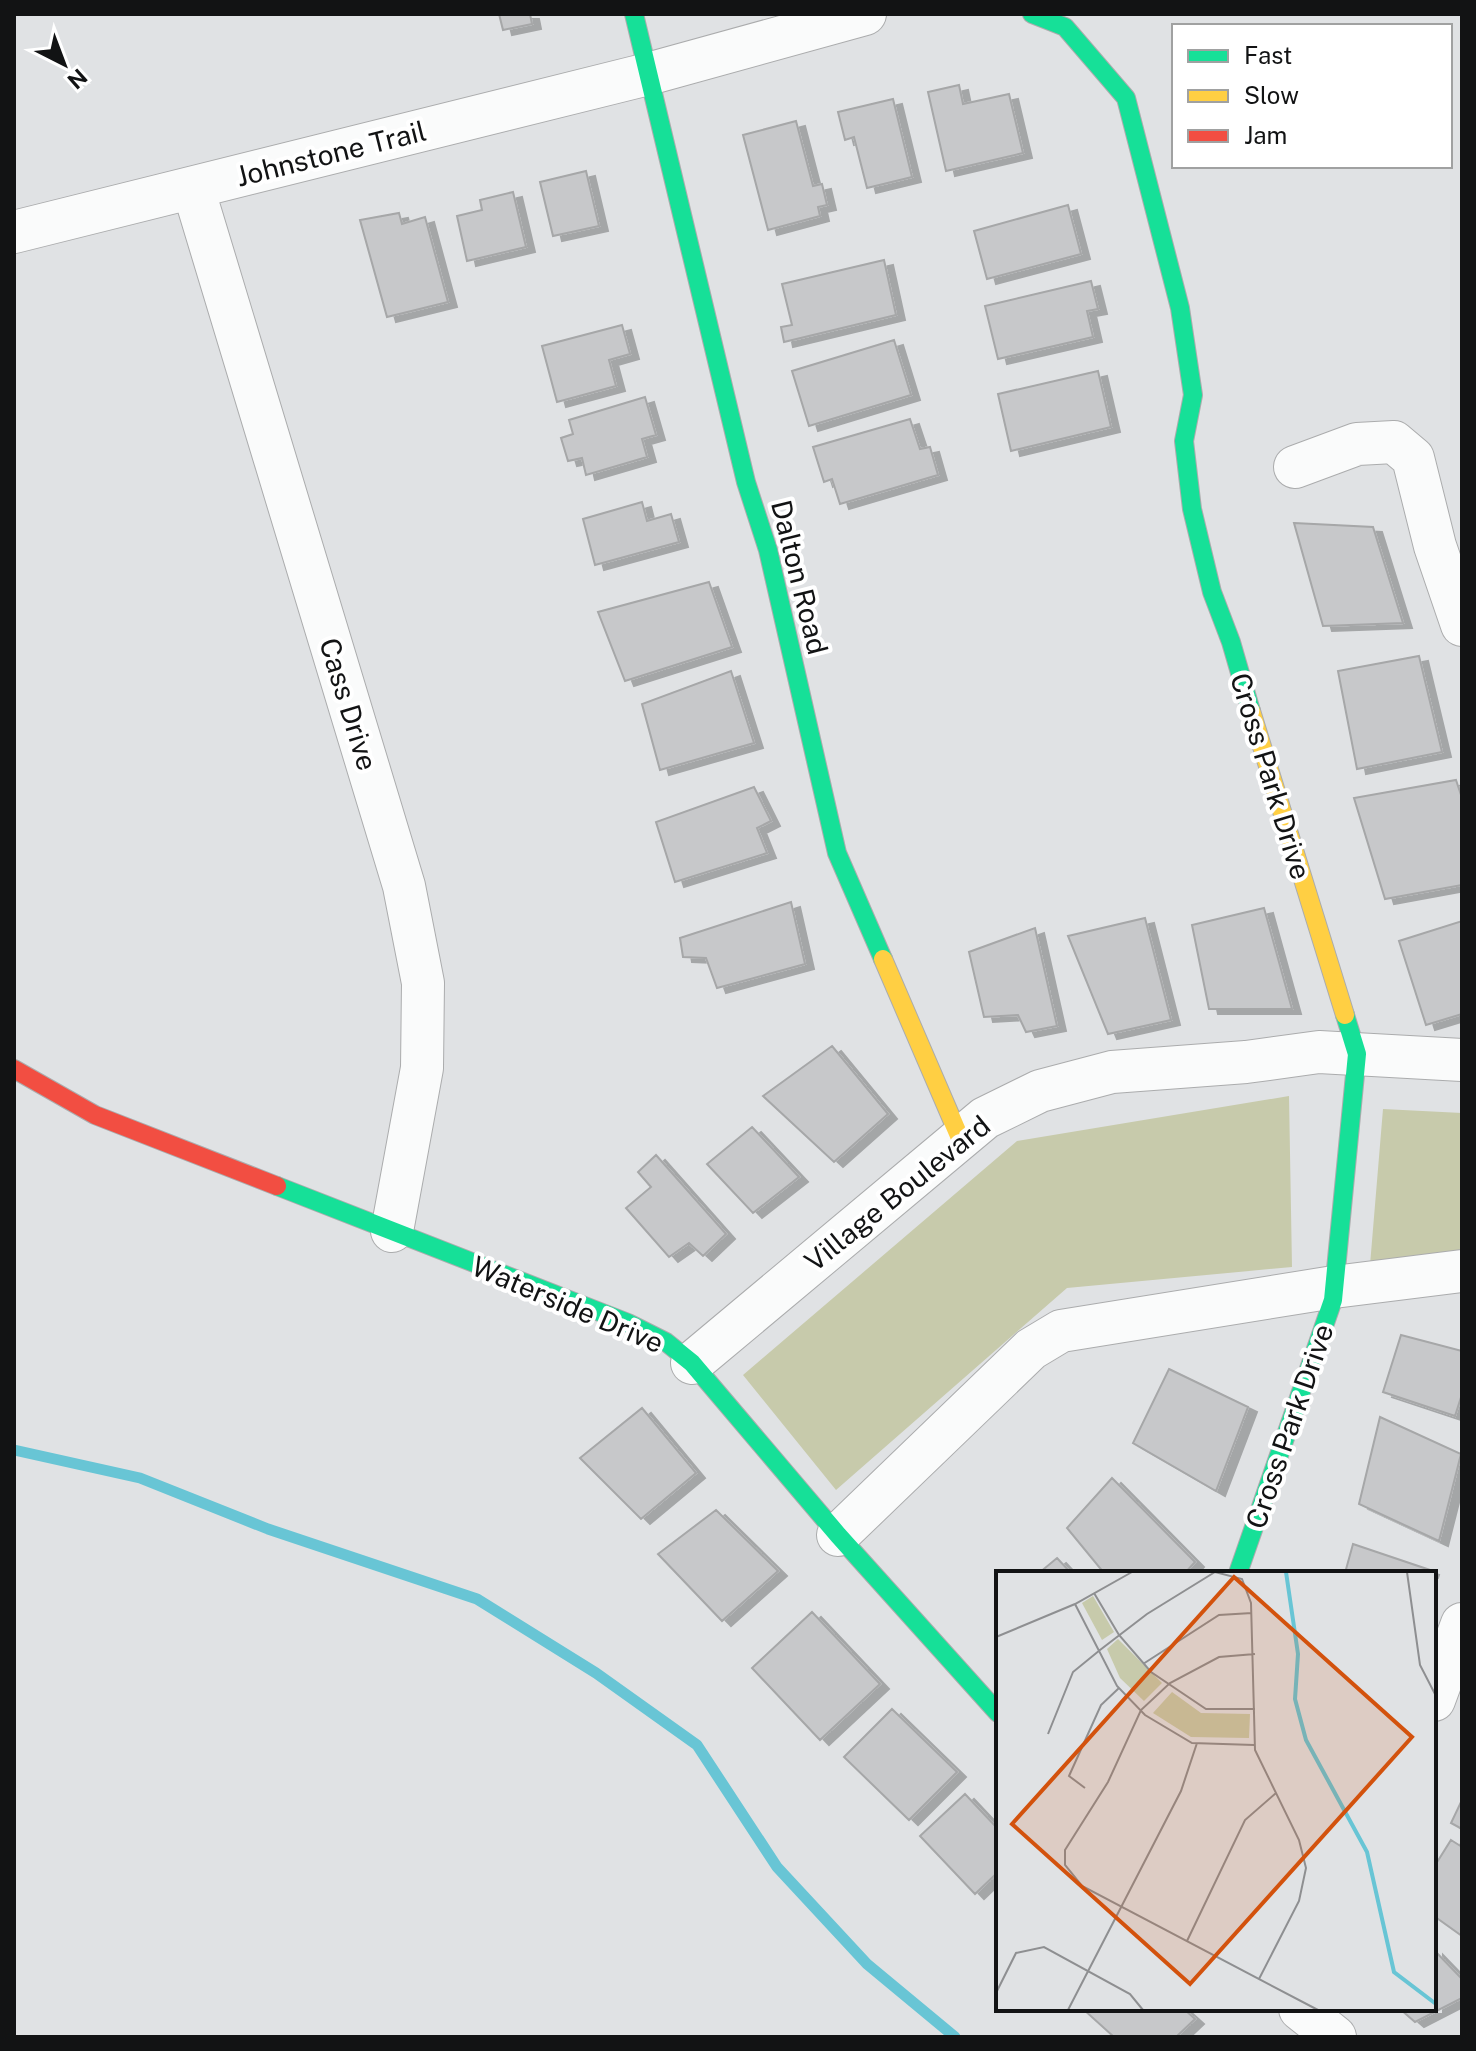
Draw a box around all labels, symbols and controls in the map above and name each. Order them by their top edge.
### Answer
north arrow [24,24,104,104]
legend [1172,24,1452,168]
text: Fast [1244,41,1292,69]
text: N [62,63,92,94]
text: Slow [1244,81,1299,109]
street label: Johnstone Trail [232,113,430,193]
text: Jam [1244,121,1287,149]
street label: Dalton Road [765,496,835,658]
street label: Cass Drive [313,634,385,774]
street label: Cross Park Drive [1224,669,1318,883]
street label: Village Boulevard [798,1108,996,1278]
street label: Waterside Drive [467,1249,669,1359]
street label: Cross Park Drive [1239,1319,1339,1533]
inset map [996,1571,1436,2011]

